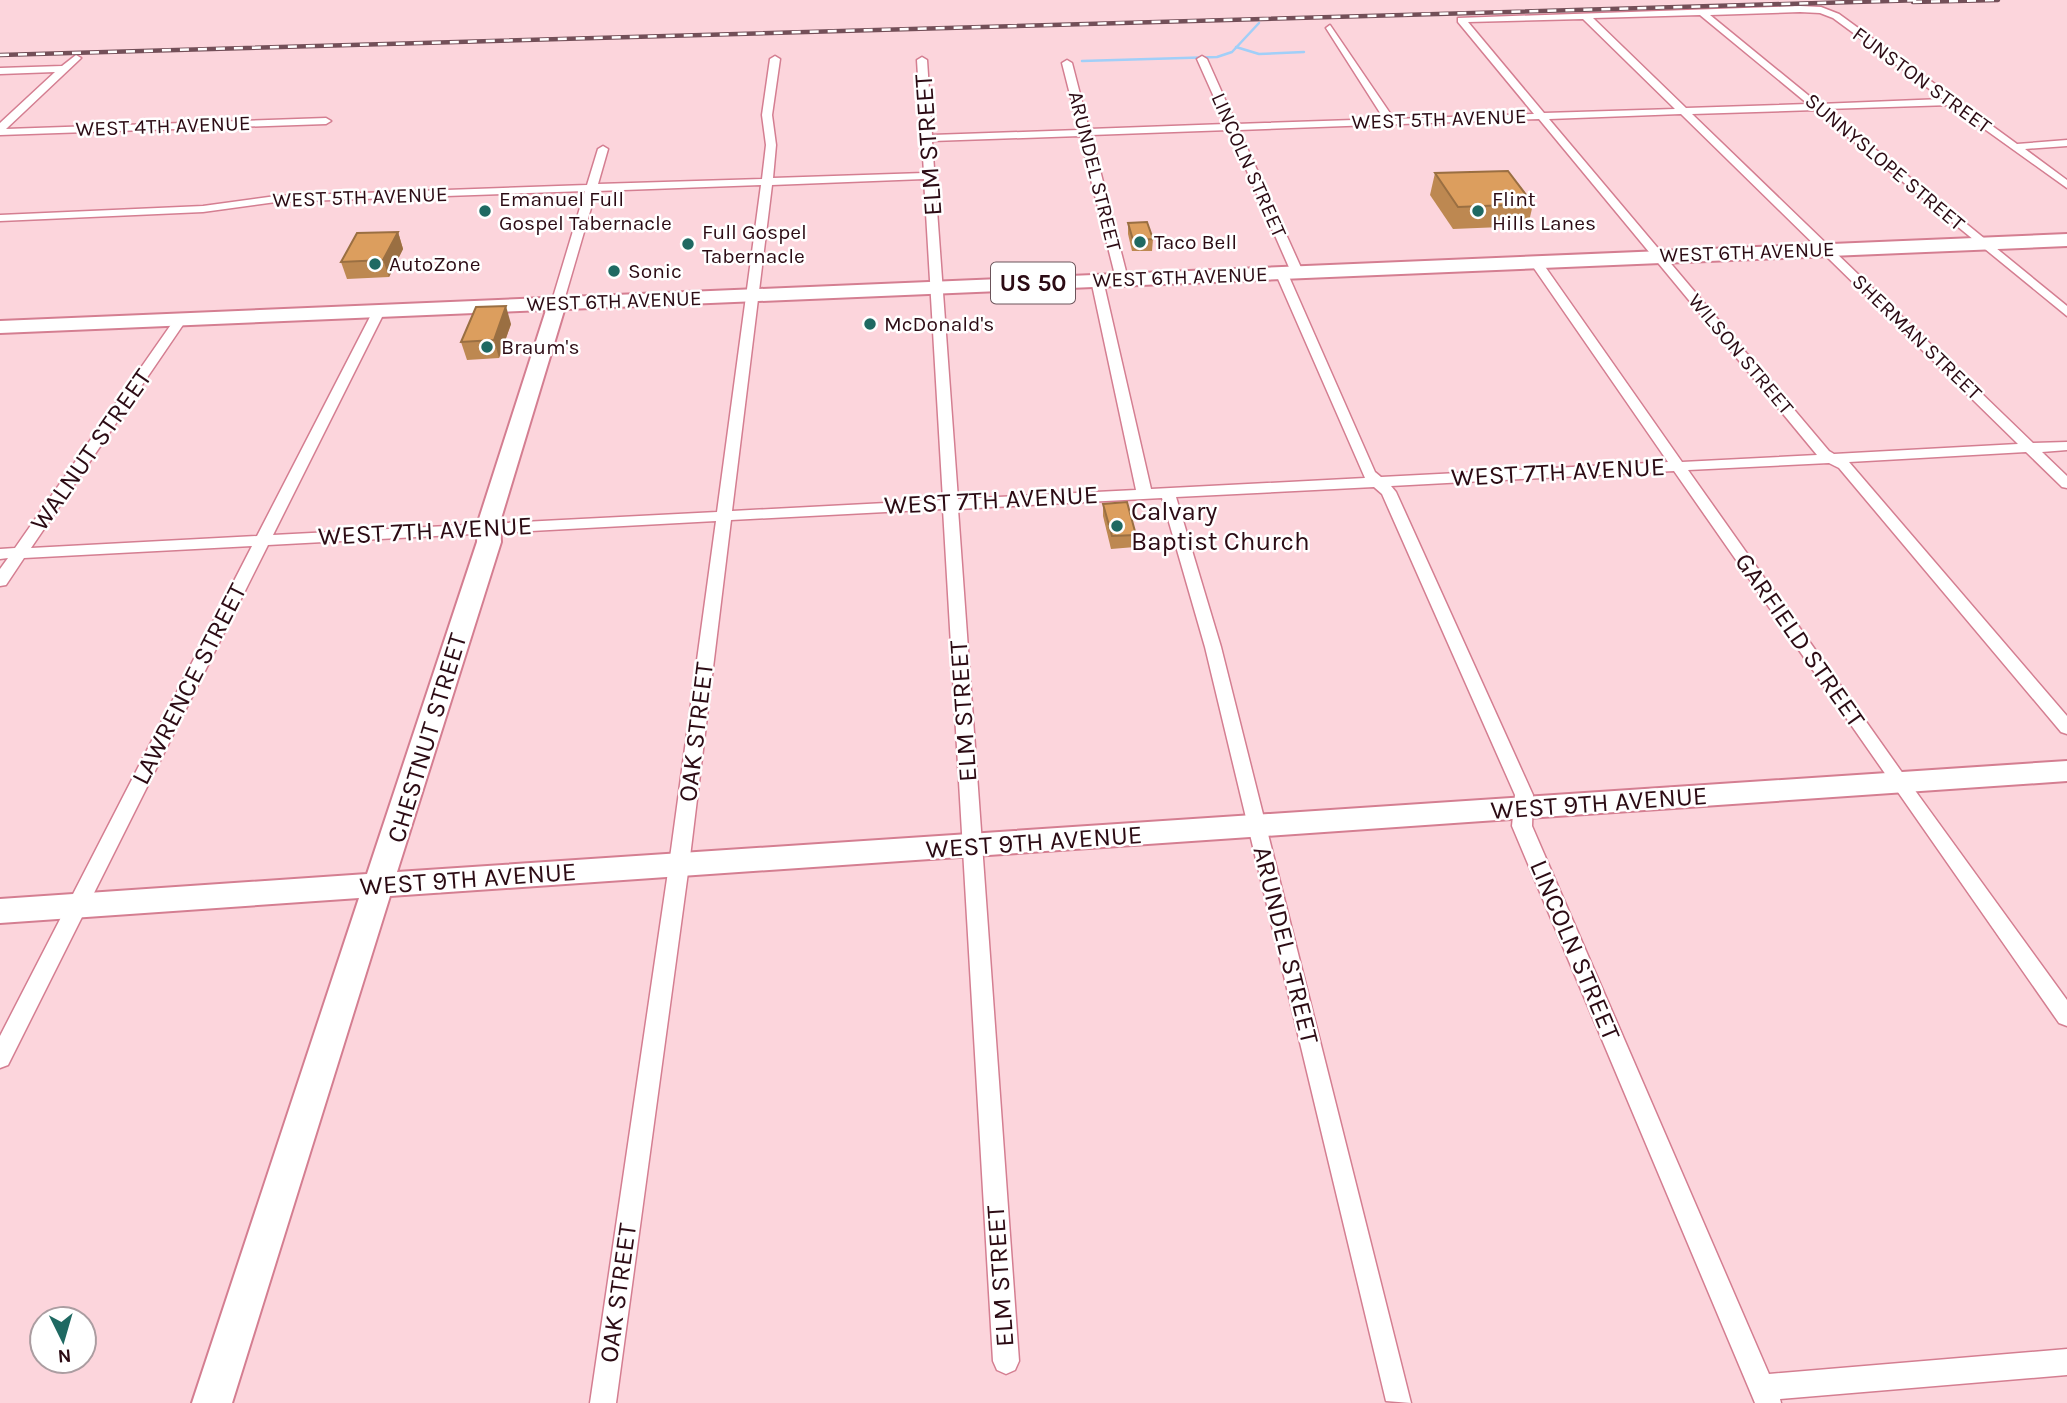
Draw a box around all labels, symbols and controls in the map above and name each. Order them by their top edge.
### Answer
street label: FUNSTON STREET [1848,22,1996,139]
street label: ELM STREET [908,73,948,217]
street label: SUNNYSLOPE STREET [1800,88,1970,236]
street label: ARUNDEL STREET [1064,89,1127,254]
street label: LINCOLN STREET [1206,89,1292,242]
street label: WEST 5TH AVENUE [1351,104,1527,134]
street label: WEST 4TH AVENUE [75,111,251,141]
street label: WEST 5TH AVENUE [272,182,448,212]
place label: Emanuel Full Gospel Tabernacle [499,187,672,235]
place label: Flint Hills Lanes [1492,187,1596,235]
marker: Emanuel Full Gospel Tabernacle [477,203,493,219]
marker: Flint Hills Lanes [1470,203,1486,219]
place label: Full Gospel Tabernacle [702,220,807,268]
place label: Taco Bell [1154,230,1237,254]
marker: Taco Bell [1132,234,1148,250]
marker: Full Gospel Tabernacle [680,236,696,252]
street label: WEST 6TH AVENUE [1659,237,1835,267]
place label: AutoZone [389,252,481,276]
marker: AutoZone [367,256,383,272]
place label: Sonic [628,259,682,283]
road number: US 50 [991,262,1075,304]
street label: WEST 6TH AVENUE [1092,262,1268,292]
marker: Sonic [606,263,622,279]
street label: SHERMAN STREET [1847,269,1987,405]
street label: WEST 6TH AVENUE [526,286,702,316]
street label: WILSON STREET [1684,289,1799,420]
place label: McDonald's [884,312,994,336]
marker: McDonald's [862,316,878,332]
place label: Braum's [501,335,579,359]
marker: Braum's [479,339,495,355]
street label: WALNUT STREET [24,363,158,537]
street label: WEST 7TH AVENUE [1450,451,1666,493]
street label: WEST 7TH AVENUE [883,479,1099,521]
place label: Calvary Baptist Church [1131,496,1310,557]
street label: WEST 7TH AVENUE [317,510,533,552]
marker: Calvary Baptist Church [1109,518,1125,534]
street label: GARFIELD STREET [1728,547,1872,733]
street label: LAWRENCE STREET [125,578,253,790]
street label: CHESTNUT STREET [380,629,474,847]
street label: ELM STREET [943,639,983,783]
street label: OAK STREET [672,660,720,804]
street label: WEST 9TH AVENUE [1490,780,1708,826]
street label: WEST 9TH AVENUE [925,819,1143,865]
street label: ARUNDEL STREET [1246,843,1326,1047]
street label: LINCOLN STREET [1523,855,1627,1045]
street label: WEST 9TH AVENUE [359,856,577,902]
street label: ELM STREET [980,1204,1020,1348]
street label: OAK STREET [593,1221,643,1365]
north arrow [28,1305,98,1375]
text: N [57,1344,72,1367]

